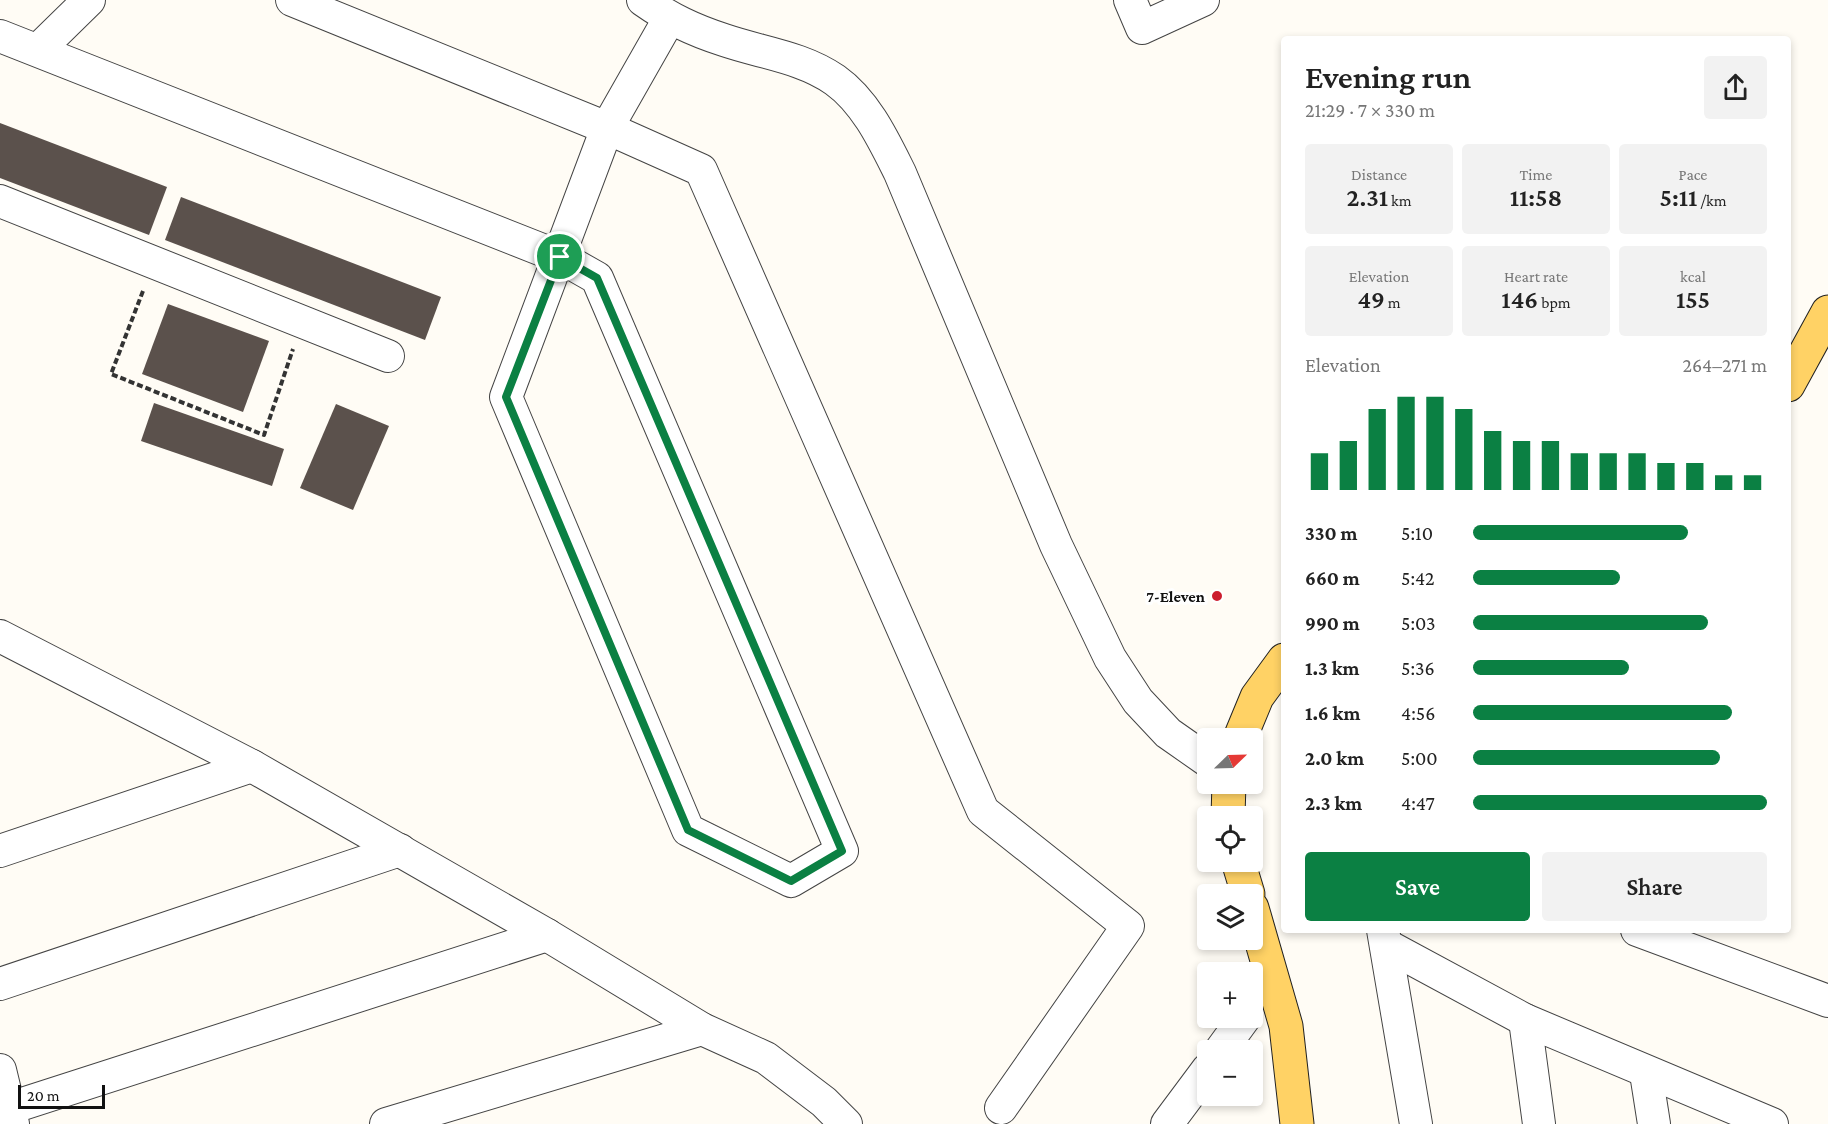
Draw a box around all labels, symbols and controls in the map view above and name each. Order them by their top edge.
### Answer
button: share [1704,56,1767,119]
text: Evening run [1305,58,1471,95]
text: 21:29 · 7 × 330 m [1305,99,1435,121]
text: Distance [1351,166,1407,183]
text: Time [1520,166,1552,183]
text: Pace [1679,166,1707,183]
text: 2.31 [1346,183,1388,212]
text: 11:58 [1510,183,1562,212]
text: 5:11 [1659,183,1697,212]
text: km [1388,192,1412,209]
text: /km [1697,192,1727,209]
pin [534,231,585,282]
icon: arrive [543,240,576,273]
text: Elevation [1349,268,1409,285]
text: Heart rate [1504,268,1568,285]
text: kcal [1680,268,1706,285]
text: 49 [1357,285,1385,314]
text: 146 [1501,285,1538,314]
text: 155 [1676,285,1710,314]
text: m [1385,294,1401,311]
text: bpm [1538,294,1571,311]
text: Elevation [1305,354,1381,376]
text: 264–271 m [1682,354,1767,376]
text: 330 m [1305,522,1357,544]
text: 5:10 [1401,522,1433,544]
text: 660 m [1305,567,1360,589]
text: 5:42 [1401,567,1435,589]
place label: 7-Eleven [1146,588,1205,605]
marker: 7-Eleven [1210,589,1224,603]
text: 990 m [1305,612,1360,634]
text: 5:03 [1401,612,1436,634]
text: 1.3 km [1305,657,1359,679]
text: 5:36 [1401,657,1435,679]
text: 1.6 km [1305,702,1360,724]
text: 4:56 [1401,702,1435,724]
north arrow [1197,728,1263,794]
map controls [1197,728,1263,1106]
text: 2.0 km [1305,747,1364,769]
text: 5:00 [1401,747,1438,769]
text: 2.3 km [1305,792,1362,814]
text: 4:47 [1401,792,1435,814]
button: locate [1197,806,1263,872]
button: Save [1305,852,1530,921]
button: Share [1542,852,1767,921]
button: layers [1197,884,1263,950]
button: + [1197,962,1263,1028]
button: − [1197,1040,1263,1106]
scale bar [18,1082,105,1110]
text: 20 m [27,1087,60,1104]

